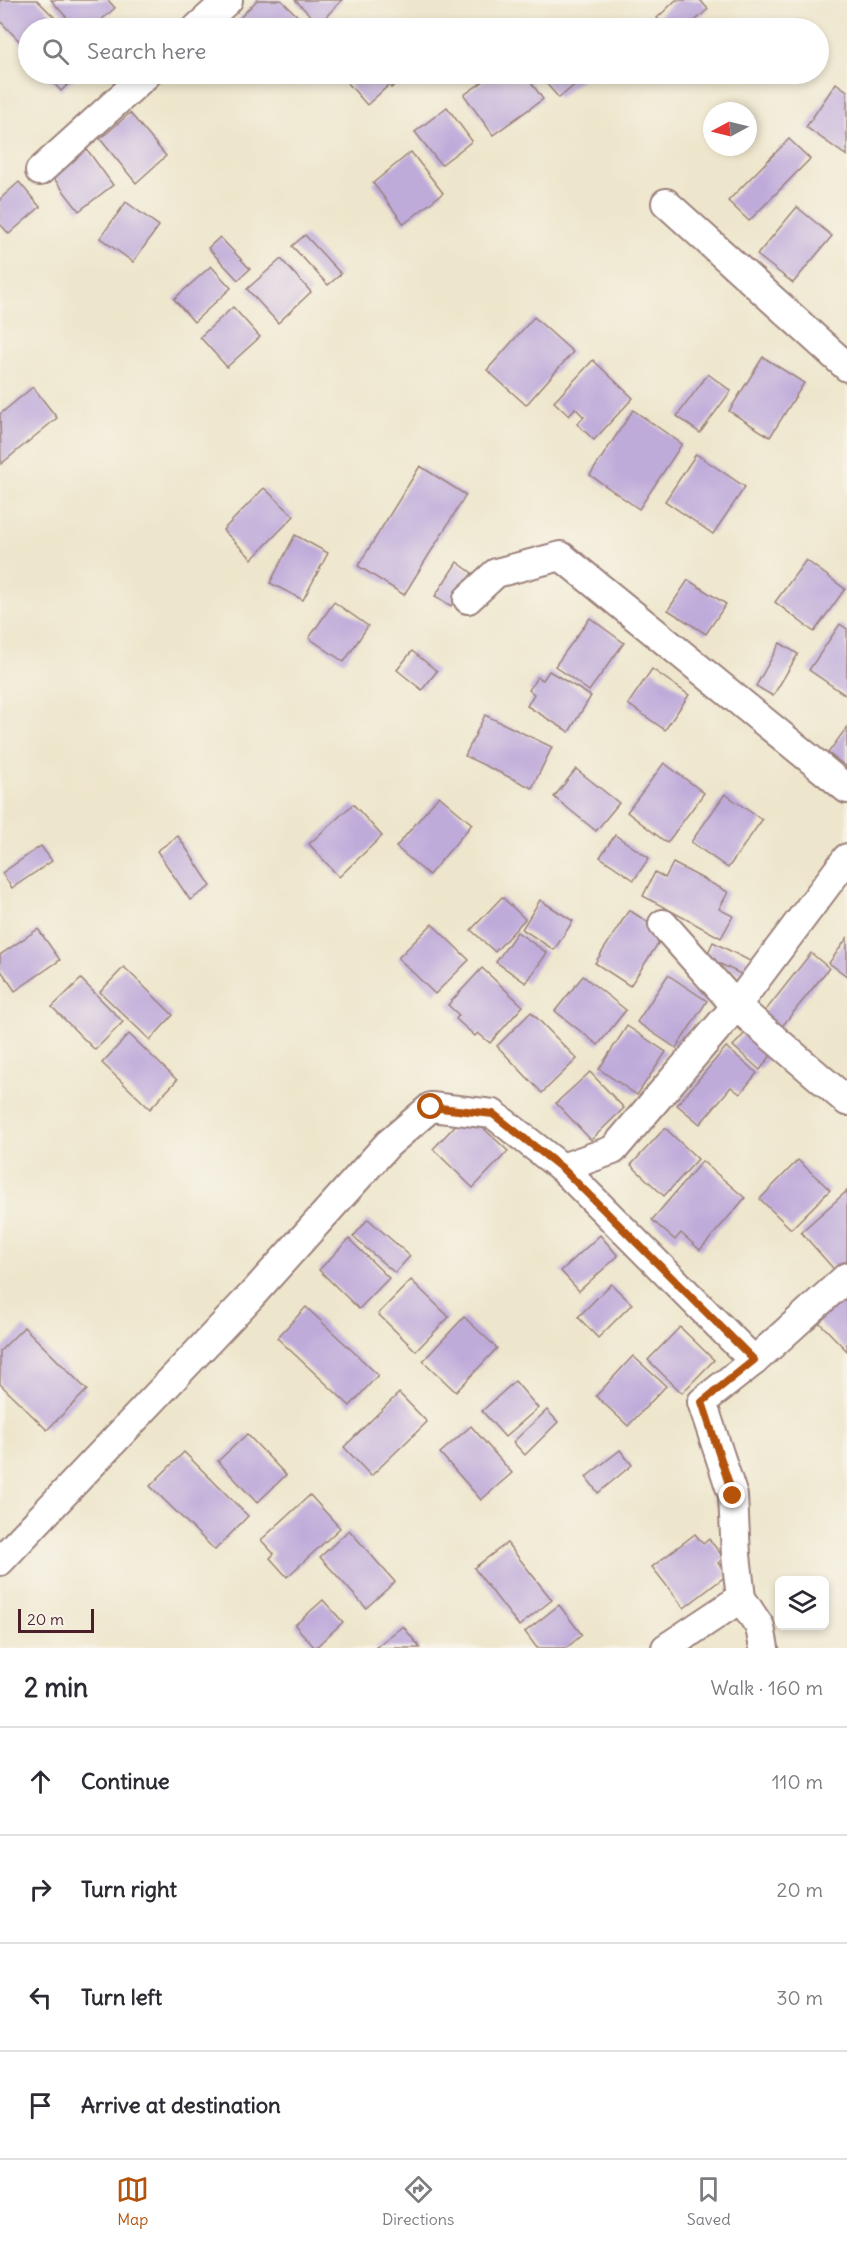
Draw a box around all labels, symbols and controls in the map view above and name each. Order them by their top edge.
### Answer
search box [18,18,829,84]
icon: search [39,35,72,68]
text: Search here [87,37,206,65]
north arrow [703,102,757,156]
route start [417,1093,443,1119]
route end [719,1482,745,1508]
map controls [775,1576,829,1630]
button: layers [775,1576,829,1630]
scale bar [18,1606,94,1634]
text: 20 m [27,1609,64,1629]
text: 2 min [24,1671,88,1704]
text: Walk · 160 m [710,1675,823,1700]
icon: ahead [24,1765,57,1798]
text: Continue [81,1767,170,1795]
text: 110 m [772,1769,823,1794]
icon: right [24,1873,57,1906]
text: Turn right [81,1875,177,1903]
text: 20 m [777,1877,823,1902]
icon: left [24,1981,57,2014]
text: Turn left [81,1983,162,2011]
text: 30 m [776,1985,823,2010]
icon: arrive [24,2089,57,2122]
text: Arrive at destination [81,2091,281,2119]
tab: Map [116,2173,149,2229]
tab: Directions [382,2173,454,2229]
tab: Saved [687,2173,731,2229]

